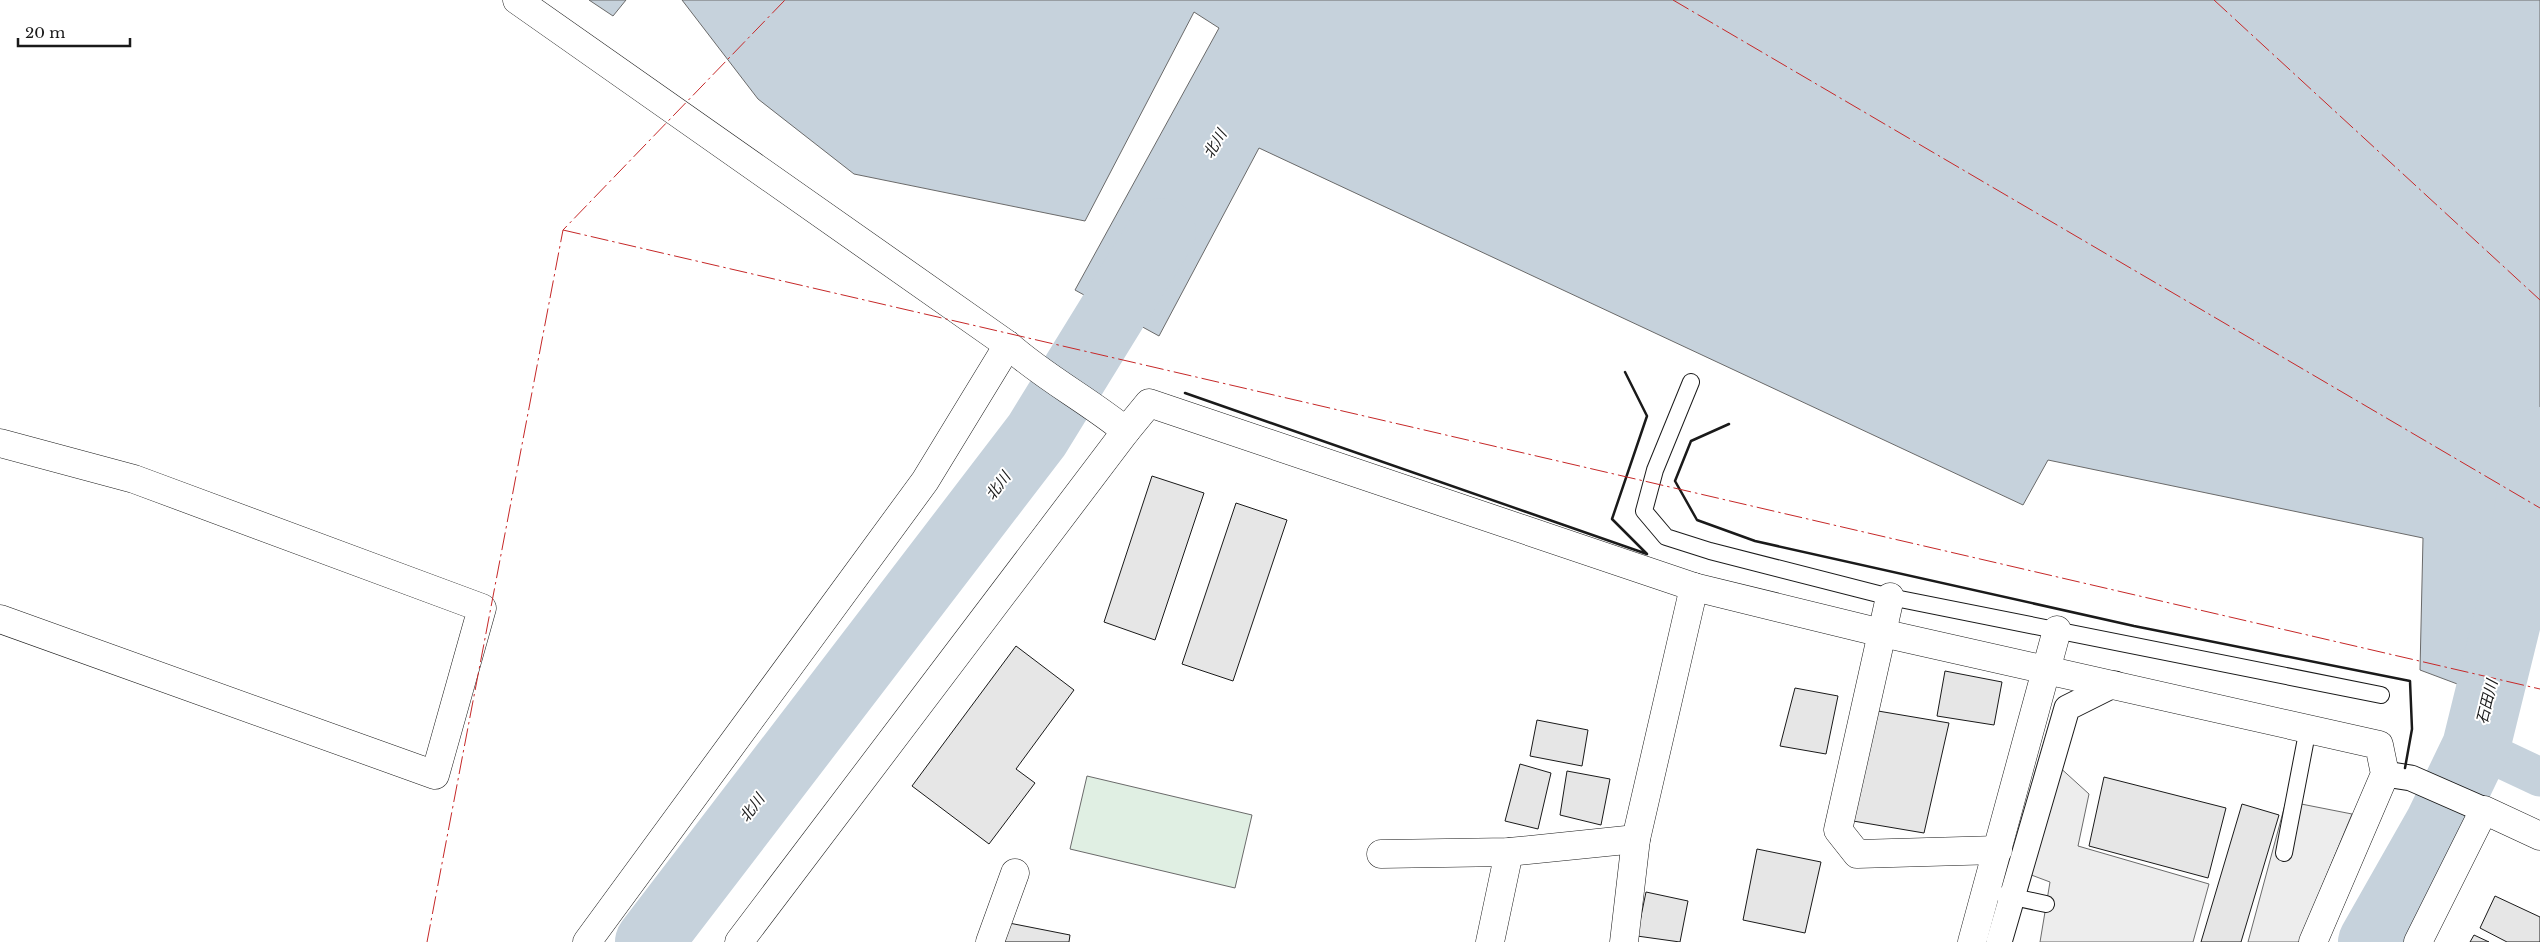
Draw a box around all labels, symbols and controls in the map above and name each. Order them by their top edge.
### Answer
scale bar [18,15,130,47]
text: 20 m [25,23,65,42]
water label: 北川 [1199,124,1231,161]
water label: 北川 [981,466,1015,503]
water label: 石田川 [2472,676,2502,726]
water label: 北川 [735,788,769,825]

